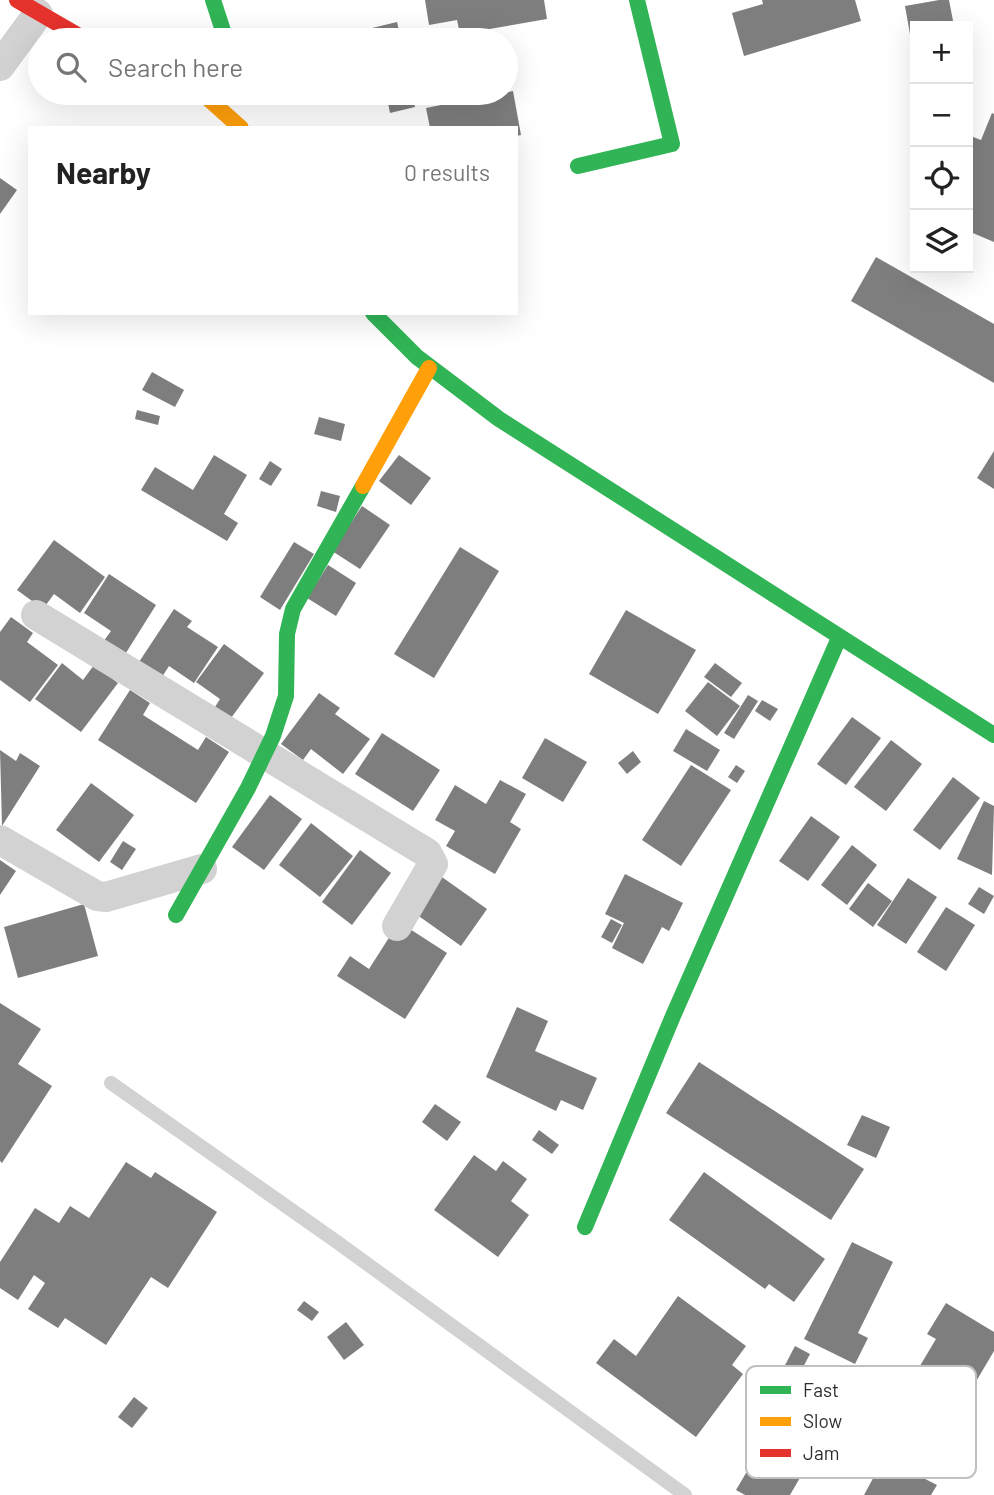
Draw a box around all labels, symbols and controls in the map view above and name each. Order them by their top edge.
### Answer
map controls [910,21,973,273]
button: + [910,21,973,84]
search box [28,28,518,105]
icon: search [52,48,90,86]
text: Search here [108,51,243,82]
button: − [910,84,973,147]
button: locate [910,147,973,210]
text: Nearby [56,154,151,190]
text: 0 results [404,158,490,186]
button: layers [910,210,973,273]
legend [746,1366,976,1478]
text: Fast [803,1378,839,1401]
text: Slow [803,1409,842,1432]
text: Jam [803,1441,839,1464]

